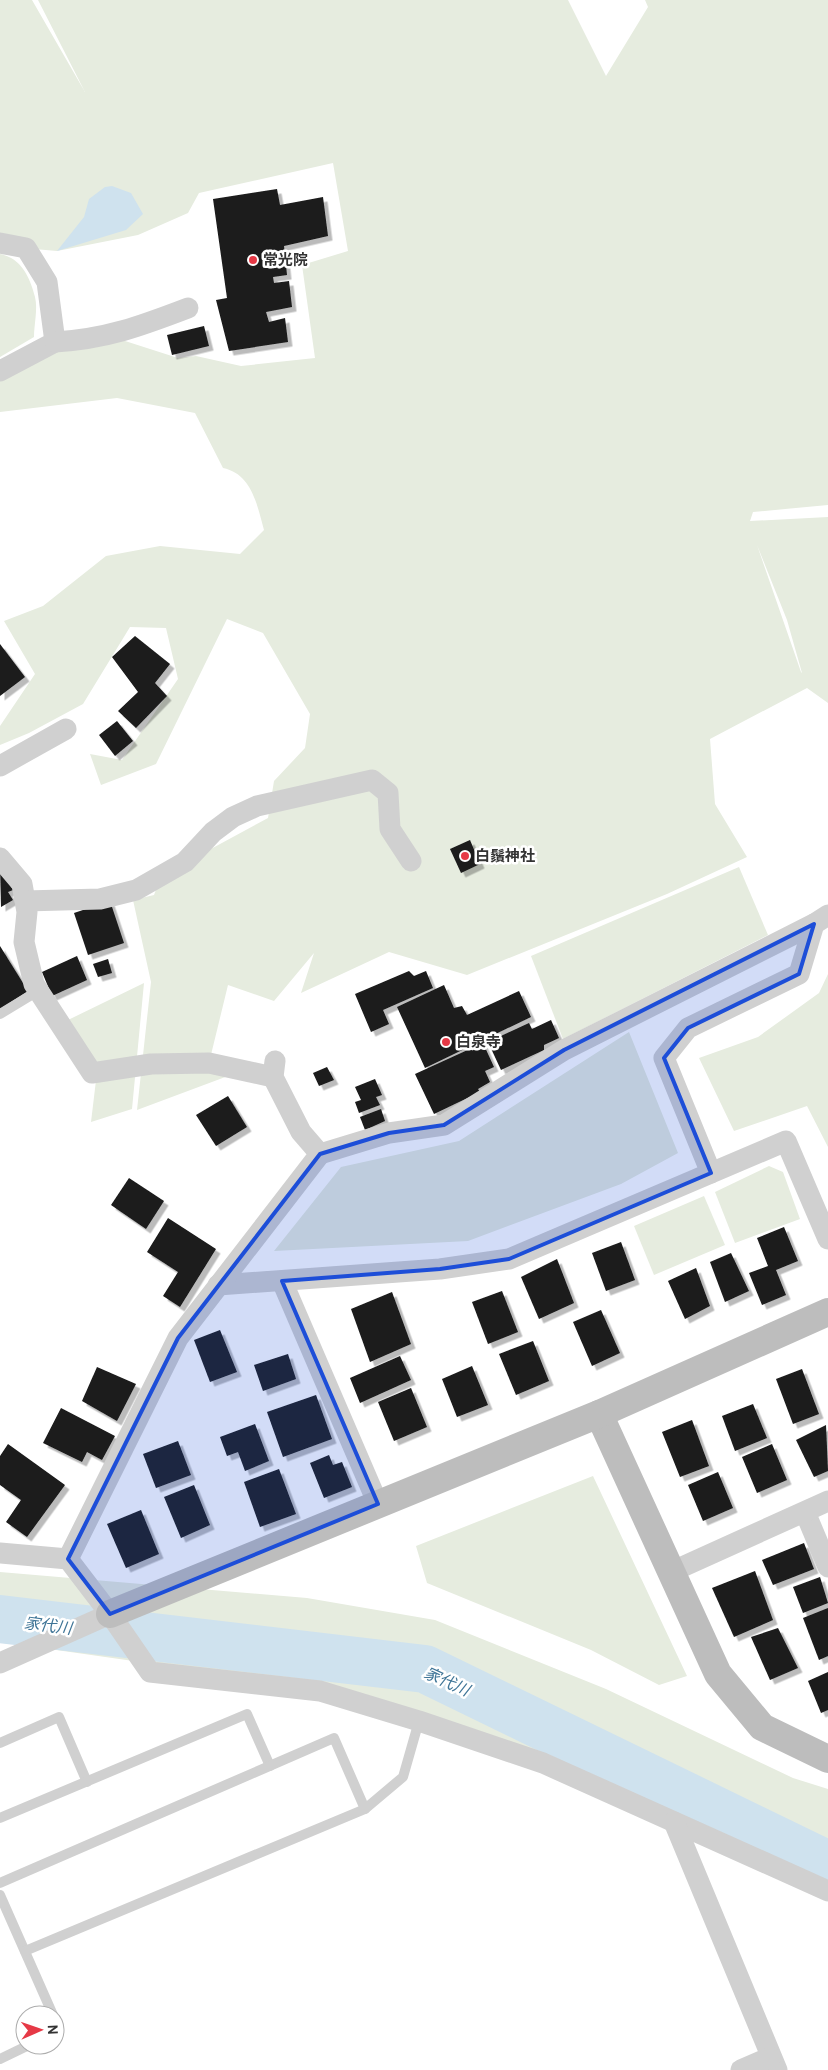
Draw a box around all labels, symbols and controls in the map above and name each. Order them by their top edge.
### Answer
place label: 常光院 [263,252,308,271]
marker: 常光院 [247,254,259,266]
place label: 白鬚神社 [475,847,535,867]
marker: 白鬚神社 [459,850,471,862]
place label: 白泉寺 [456,1033,501,1053]
marker: 白泉寺 [440,1036,452,1048]
water label: 家代川 [23,1614,75,1640]
water label: 家代川 [420,1664,474,1703]
north arrow [15,2005,65,2055]
text: N [43,2024,60,2035]

